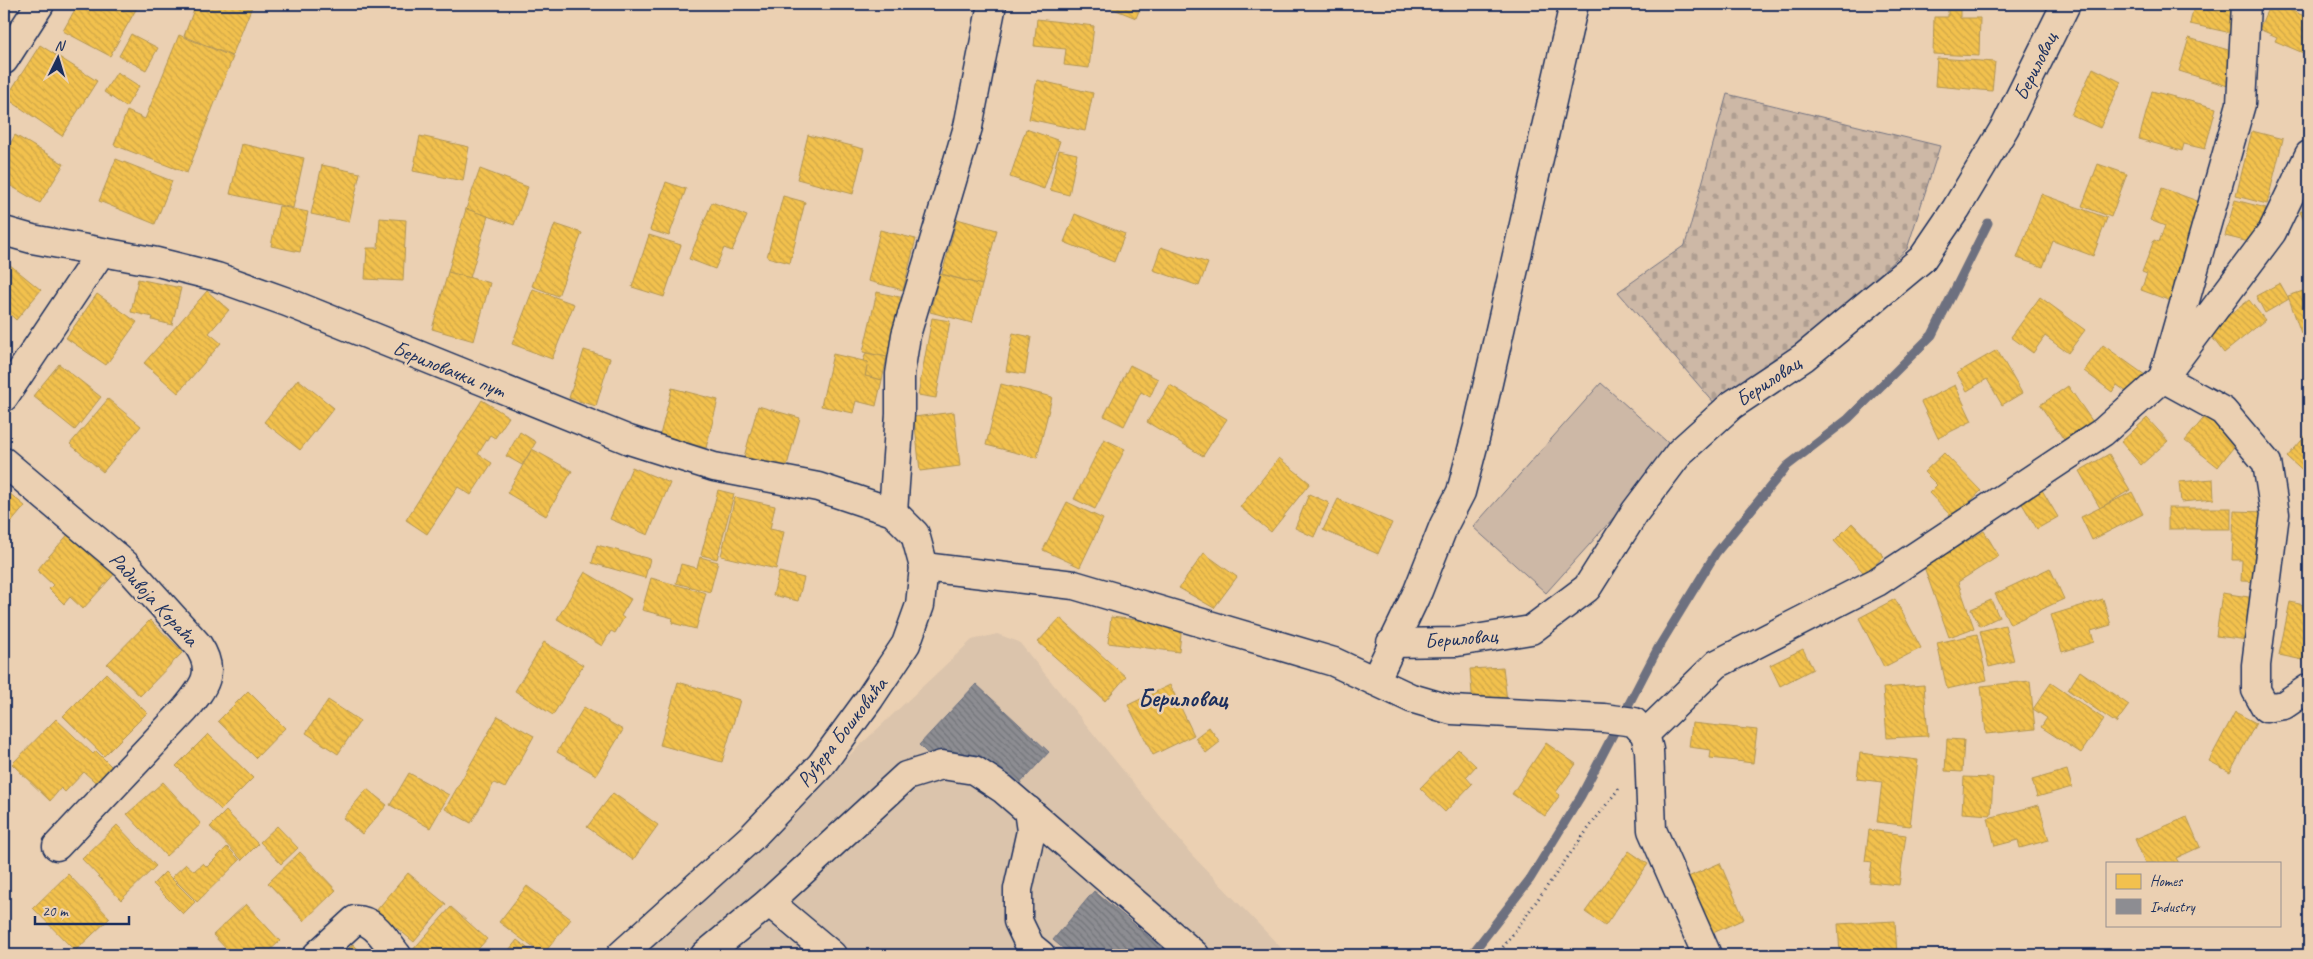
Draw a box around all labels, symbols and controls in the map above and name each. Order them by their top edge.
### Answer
street label: Бериловац [2007,26,2063,104]
north arrow [32,32,82,82]
text: N [54,37,66,55]
street label: Бериловачки пут [389,335,510,404]
street label: Бериловац [1730,349,1807,412]
street label: Радивоја Кораћа [104,546,205,653]
street label: Бериловац [1424,622,1500,654]
street label: Руђера Бошковића [791,670,894,792]
district label: Бериловац [1138,683,1229,713]
legend [2106,862,2280,926]
text: Homes [2150,872,2184,891]
scale bar [35,894,129,926]
text: Industry [2150,898,2197,917]
text: 20 m [42,902,69,921]

